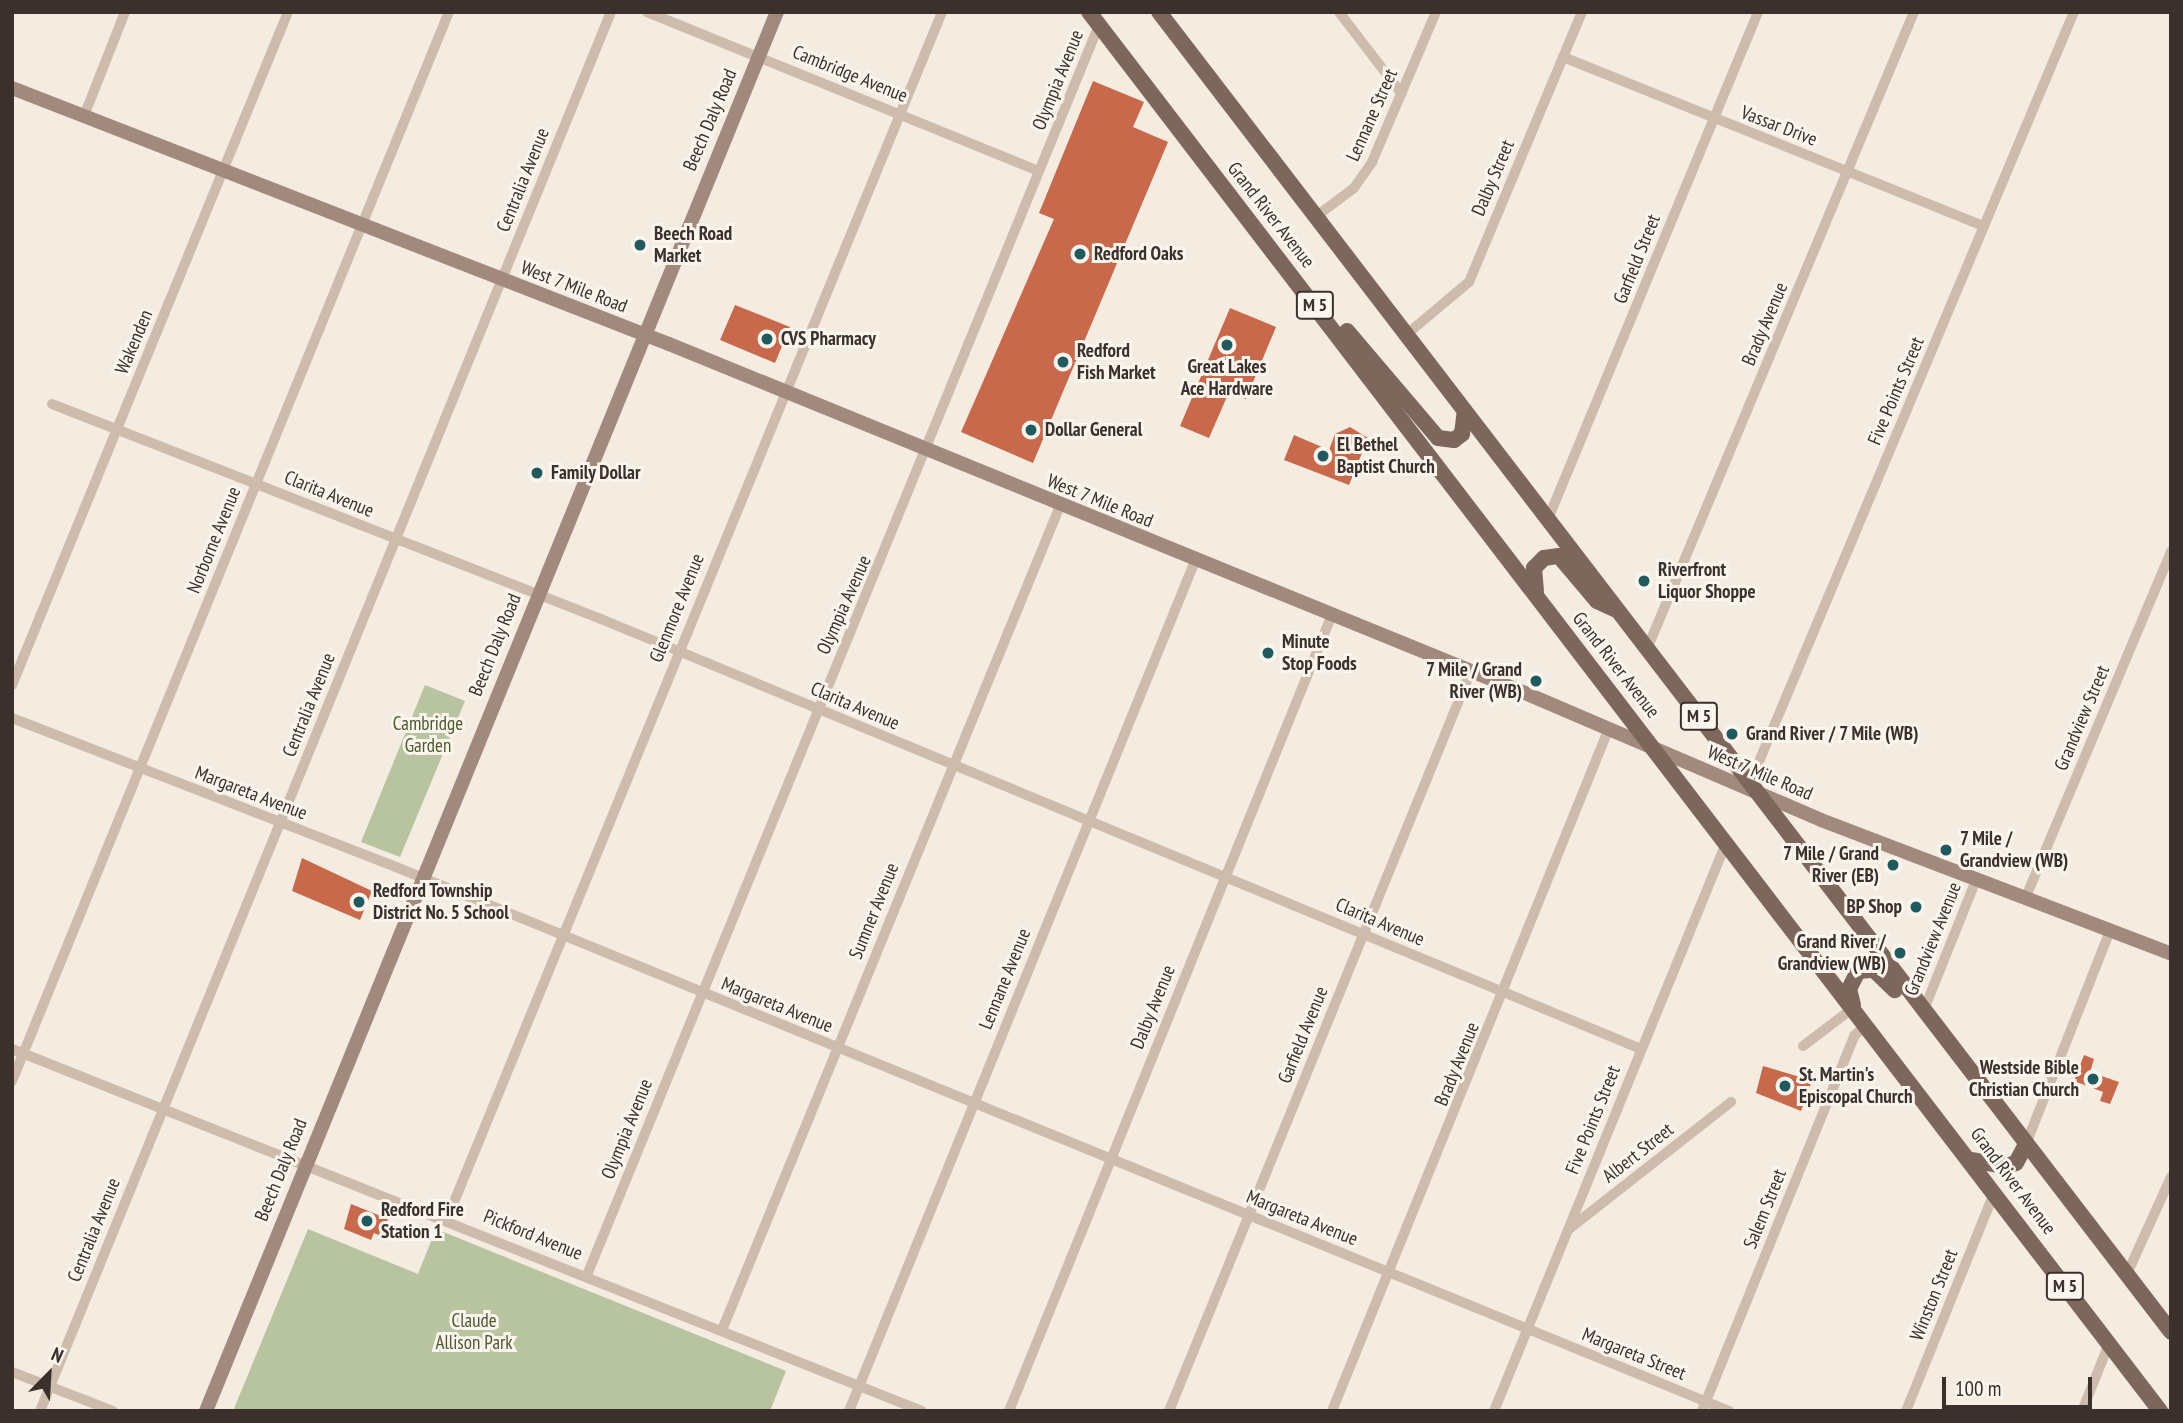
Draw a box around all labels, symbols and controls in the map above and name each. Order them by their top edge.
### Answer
street label: Olympia Avenue [1027,26,1089,134]
street label: Cambridge Avenue [789,41,911,107]
street label: Beech Daly Road [678,65,742,175]
street label: Lennane Street [1342,65,1402,165]
street label: Vassar Drive [1738,101,1820,151]
street label: Centralia Avenue [492,124,554,236]
street label: Dalby Street [1467,136,1519,220]
street label: Grand River Avenue [1222,157,1320,273]
street label: Garfield Street [1609,211,1665,307]
place label: Beech Road Market [654,223,732,267]
marker: Beech Road Market [632,237,648,253]
place label: Redford Oaks [1094,243,1184,265]
marker: Redford Oaks [1072,246,1088,262]
street label: West 7 Mile Road [517,256,631,318]
street label: Brady Avenue [1737,278,1793,370]
road number: M 5 [1296,290,1334,320]
street label: Wakenden [110,306,158,378]
place label: CVS Pharmacy [781,328,876,350]
marker: CVS Pharmacy [759,331,775,347]
street label: Five Points Street [1863,334,1929,448]
marker: Great Lakes Ace Hardware [1219,337,1235,353]
place label: Redford Fish Market [1077,340,1156,384]
marker: Redford Fish Market [1055,354,1071,370]
place label: Great Lakes Ace Hardware [1181,356,1273,400]
place label: Dollar General [1045,419,1143,441]
marker: Dollar General [1023,422,1039,438]
place label: El Bethel Baptist Church [1337,434,1435,478]
marker: El Bethel Baptist Church [1315,448,1331,464]
place label: Family Dollar [551,462,641,484]
marker: Family Dollar [529,465,545,481]
street label: Clarita Avenue [281,466,377,522]
street label: West 7 Mile Road [1043,469,1157,533]
street label: Norborne Avenue [182,483,246,597]
street label: Glenmore Avenue [645,550,709,666]
street label: Olympia Avenue [812,552,876,658]
place label: Riverfront Liquor Shoppe [1658,559,1756,603]
marker: Riverfront Liquor Shoppe [1636,573,1652,589]
street label: Beech Daly Road [464,590,526,700]
street label: Grand River Avenue [1567,607,1665,723]
place label: Minute Stop Foods [1282,631,1357,675]
marker: Minute Stop Foods [1260,645,1276,661]
street label: Centralia Avenue [278,649,340,761]
place label: 7 Mile / Grand River (WB) [1425,659,1522,703]
street label: Grandview Street [2050,662,2114,774]
marker: 7 Mile / Grand River (WB) [1528,673,1544,689]
street label: Clarita Avenue [807,677,903,735]
road number: M 5 [1680,702,1718,730]
park label: Cambridge Garden [393,713,463,757]
place label: Grand River / 7 Mile (WB) [1746,723,1919,745]
marker: Grand River / 7 Mile (WB) [1724,726,1740,742]
street label: West 7 Mile Road [1703,740,1817,806]
street label: Margareta Avenue [192,761,310,825]
place label: 7 Mile / Grandview (WB) [1960,828,2069,872]
marker: 7 Mile / Grandview (WB) [1938,842,1954,858]
place label: 7 Mile / Grand River (EB) [1782,843,1879,887]
marker: 7 Mile / Grand River (EB) [1885,857,1901,873]
street label: Sumner Avenue [844,859,904,963]
street label: Grandview Avenue [1900,879,1966,999]
place label: Redford Township District No. 5 School [373,880,510,924]
street label: Clarita Avenue [1332,893,1428,951]
marker: Redford Township District No. 5 School [351,894,367,910]
place label: BP Shop [1846,896,1902,918]
marker: BP Shop [1908,899,1924,915]
street label: Lennane Avenue [974,925,1036,1033]
place label: Grand River / Grandview (WB) [1777,931,1886,975]
marker: Grand River / Grandview (WB) [1892,945,1908,961]
street label: Dalby Avenue [1126,961,1180,1053]
street label: Margareta Avenue [718,972,836,1038]
street label: Garfield Avenue [1273,983,1333,1087]
street label: Brady Avenue [1430,1018,1484,1110]
place label: Westside Bible Christian Church [1969,1057,2079,1101]
street label: Five Points Street [1561,1062,1625,1178]
place label: St. Martin's Episcopal Church [1799,1064,1913,1108]
marker: Westside Bible Christian Church [2085,1071,2101,1087]
street label: Olympia Avenue [596,1075,658,1183]
marker: St. Martin's Episcopal Church [1777,1078,1793,1094]
street label: Beech Daly Road [250,1115,312,1225]
street label: Albert Street [1598,1118,1678,1188]
street label: Grand River Avenue [1965,1123,2061,1239]
street label: Salem Street [1739,1166,1791,1252]
street label: Centralia Avenue [63,1174,125,1286]
street label: Margareta Avenue [1243,1185,1361,1251]
place label: Redford Fire Station 1 [381,1199,464,1243]
street label: Pickford Avenue [480,1205,586,1265]
marker: Redford Fire Station 1 [359,1213,375,1229]
street label: Winston Street [1905,1246,1963,1344]
road number: M 5 [2046,1272,2084,1301]
park label: Claude Allison Park [435,1310,513,1354]
street label: Margareta Street [1579,1323,1689,1385]
north arrow [14,1339,84,1409]
text: N [48,1342,67,1368]
scale bar [1945,1364,2096,1408]
text: 100 m [1955,1375,2001,1402]

